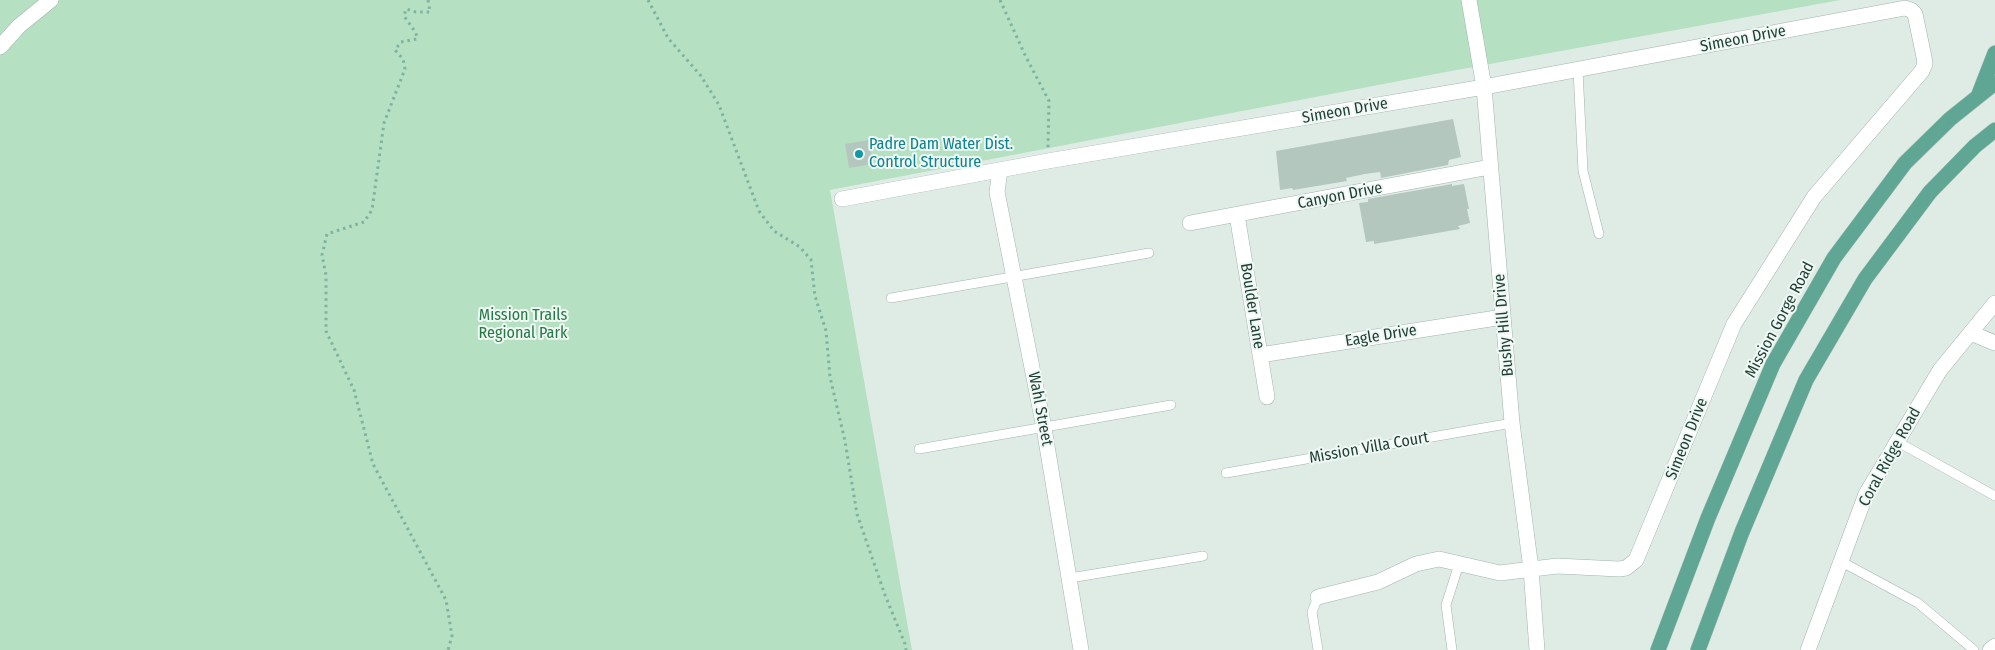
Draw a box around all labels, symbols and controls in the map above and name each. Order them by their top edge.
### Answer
street label: Simeon Drive [1699,21,1787,57]
street label: Simeon Drive [1301,94,1389,128]
place label: Padre Dam Water Dist. Control Structure [869,135,1013,173]
marker: Padre Dam Water Dist. Control Structure [853,148,865,160]
street label: Canyon Drive [1296,178,1384,214]
street label: Mission Gorge Road [1741,259,1819,381]
street label: Boulder Lane [1236,262,1268,350]
street label: Bushy Hill Drive [1490,273,1518,377]
park label: Mission Trails Regional Park [479,306,567,344]
street label: Eagle Drive [1344,321,1418,351]
street label: Wahl Street [1023,370,1057,448]
street label: Simeon Drive [1662,395,1712,483]
street label: Coral Ridge Road [1855,404,1925,510]
street label: Mission Villa Court [1308,428,1430,468]

